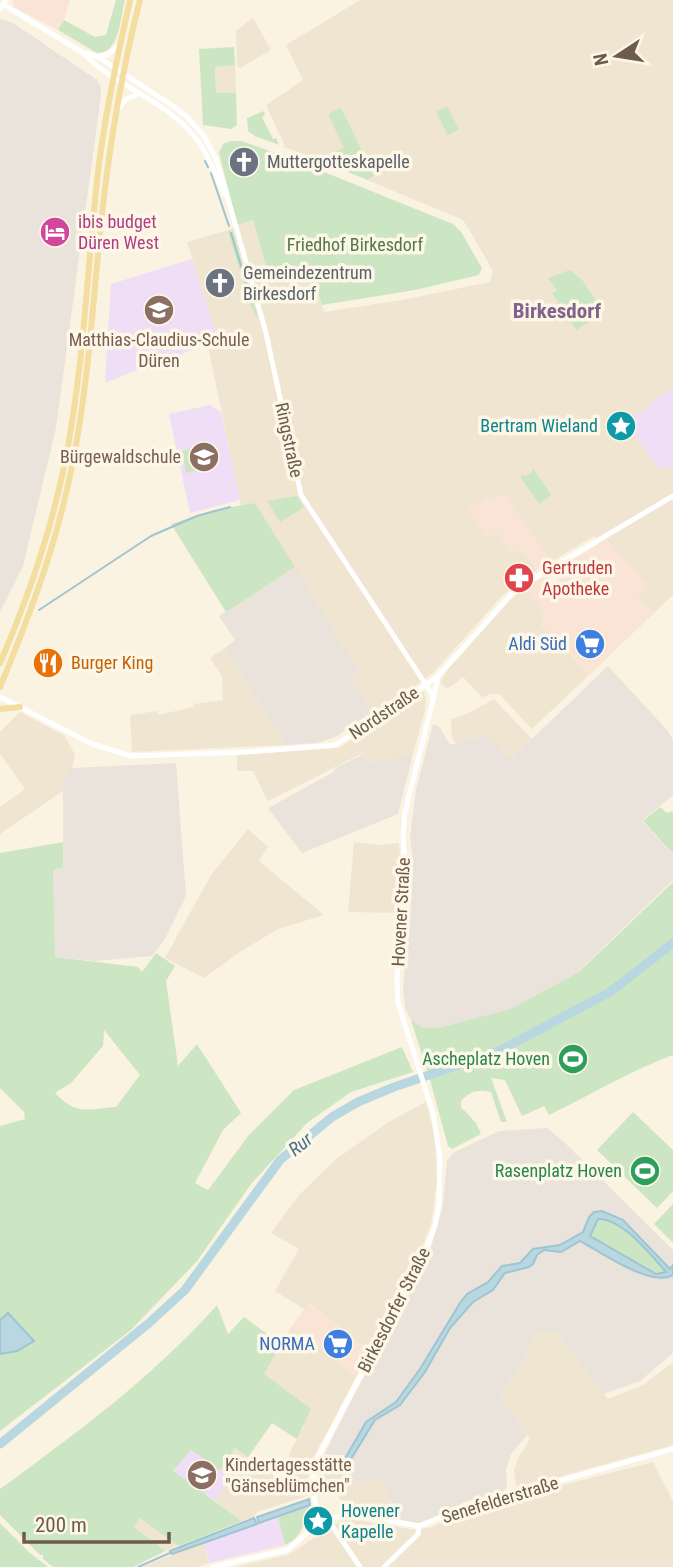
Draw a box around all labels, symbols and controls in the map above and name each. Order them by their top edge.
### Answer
north arrow [582,21,652,91]
text: N [588,51,613,68]
church icon: Muttergotteskapelle [227,145,261,179]
place label: Muttergotteskapelle [267,151,410,172]
place label: ibis budget Düren West [78,211,159,253]
hotel icon: ibis budget Düren West [38,215,72,249]
park label: Friedhof Birkesdorf [287,234,423,255]
place label: Gemeindezentrum Birkesdorf [243,262,372,304]
church icon: Gemeindezentrum Birkesdorf [203,266,237,300]
school or university icon: Matthias-Claudius-Schule Düren [142,293,176,327]
district label: Birkesdorf [513,299,601,323]
place label: Matthias-Claudius-Schule Düren [69,329,249,371]
street label: Ringstraße [271,400,308,479]
place icon: Bertram Wieland [604,409,638,443]
place label: Bertram Wieland [480,415,598,436]
school or university icon: Bürgewaldschule [187,440,221,474]
place label: Bürgewaldschule [60,446,181,467]
place label: Gertruden Apotheke [542,557,613,599]
pharmacy icon: Gertruden Apotheke [502,561,536,595]
supermarket icon: Aldi Süd [573,627,607,661]
place label: Aldi Süd [508,633,567,654]
restaurant icon: Burger King [31,646,65,680]
place label: Burger King [71,652,153,673]
street label: Nordstraße [345,682,423,744]
street label: Hovener Straße [387,857,414,967]
sports icon: Ascheplatz Hoven [556,1042,590,1076]
place label: Ascheplatz Hoven [422,1048,550,1069]
water label: Rur [284,1128,317,1161]
sports icon: Rasenplatz Hoven [628,1154,662,1188]
place label: Rasenplatz Hoven [495,1160,622,1181]
street label: Birkesdorfer Straße [353,1244,434,1376]
supermarket icon: NORMA [321,1327,355,1361]
place label: NORMA [259,1333,316,1354]
place label: Kindertagesstätte "Gänseblümchen" [225,1454,352,1496]
school or university icon: Kindertagesstätte "Gänseblümchen" [185,1458,219,1492]
street label: Senefelderstraße [439,1472,561,1527]
scale bar [24,1500,170,1544]
place label: Hovener Kapelle [341,1500,400,1542]
place icon: Hovener Kapelle [301,1504,335,1538]
text: 200 m [35,1513,87,1537]

